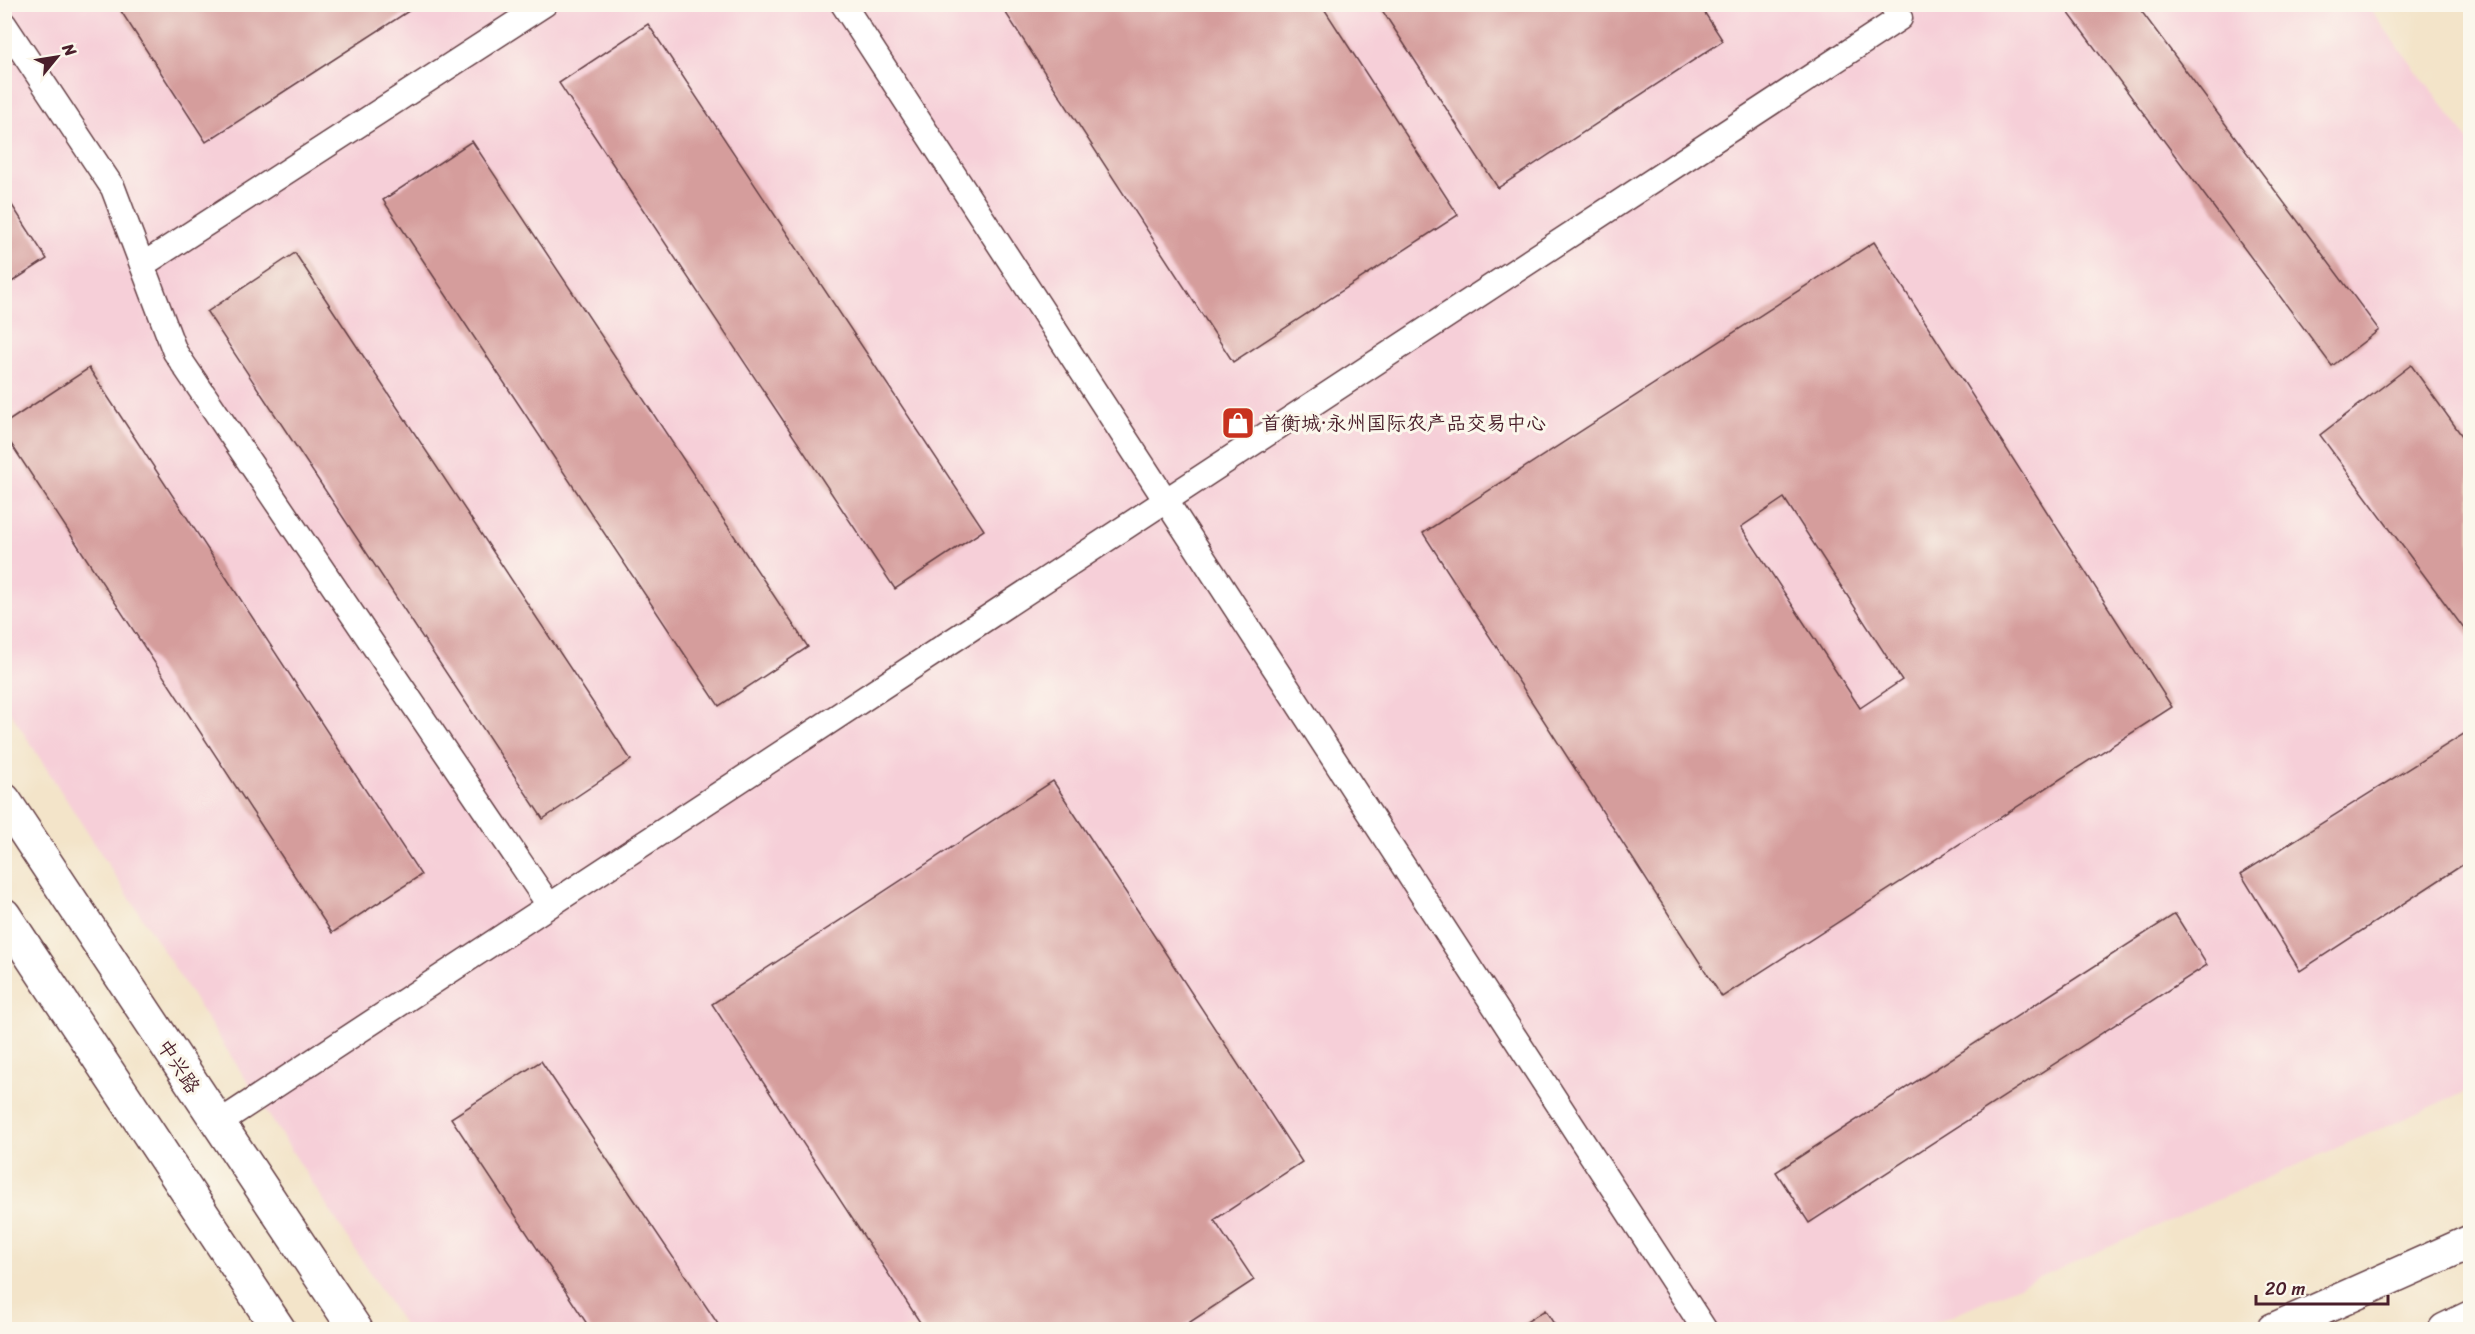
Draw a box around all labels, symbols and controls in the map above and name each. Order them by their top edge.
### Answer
north arrow [27,27,87,87]
text: N [54,37,85,63]
shop icon: 首衡城·永州国际农产品交易中心 [1220,405,1256,441]
place label: 首衡城·永州国际农产品交易中心 [1261,406,1546,441]
street label: 中兴路 [148,1032,210,1102]
scale bar [2256,1268,2388,1306]
text: 20 m [2265,1273,2305,1305]

